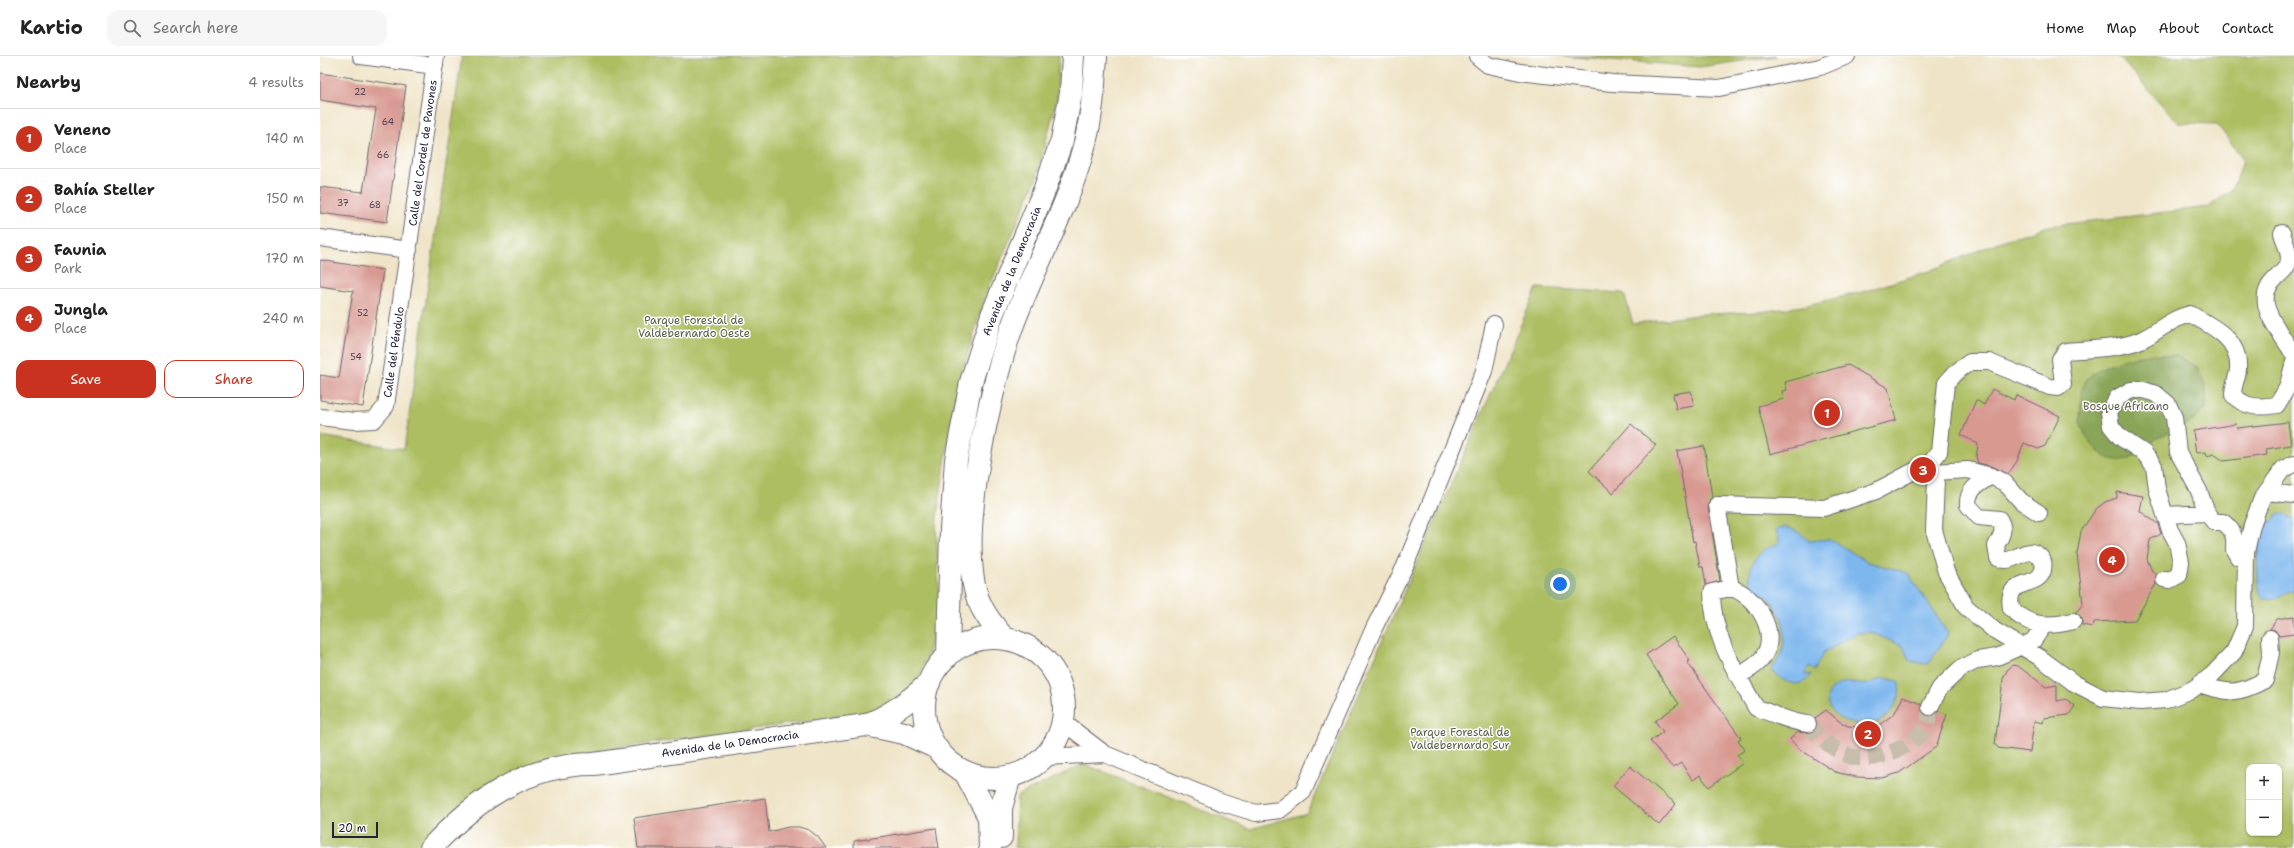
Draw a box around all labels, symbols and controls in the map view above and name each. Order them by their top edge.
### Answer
search box [107,10,387,46]
text: Kartio [20,15,83,40]
icon: search [121,17,143,39]
text: Search here [153,18,239,38]
text: Home [2046,19,2085,37]
text: Map [2107,19,2137,37]
text: About [2159,19,2200,37]
text: Contact [2222,19,2274,37]
text: Nearby [16,71,81,93]
text: 4 results [248,74,304,91]
street label: Calle del Cordel de Pavones [405,79,441,227]
house number: 22 [354,86,366,98]
house number: 64 [382,116,394,128]
text: Veneno [54,120,111,140]
text: 1 [26,130,32,147]
text: 140 m [265,130,304,147]
text: Place [54,140,87,157]
house number: 66 [377,149,389,161]
text: Bahía Steller [54,180,155,200]
text: 2 [24,190,34,207]
text: 150 m [266,190,304,207]
house number: 37 [337,197,349,209]
house number: 68 [369,199,381,211]
text: Place [54,200,87,217]
street label: Avenida de la Democracia [979,204,1045,338]
text: Faunia [54,240,106,260]
text: 3 [24,250,34,267]
text: 170 m [266,250,304,267]
text: Park [54,260,82,277]
text: Jungla [54,300,108,320]
street label: Calle del Péndulo [380,305,408,399]
house number: 52 [357,307,369,319]
text: 4 [24,310,34,327]
text: 240 m [262,310,304,327]
park label: Parque Forestal de Valdebernardo Oeste [638,313,750,341]
text: Place [54,320,87,337]
house number: 54 [350,351,362,363]
button: Save [16,360,156,398]
button: Share [164,360,304,398]
pin: 1 [1814,398,1840,428]
park label: Bosque Africano [2083,399,2169,414]
pin: 3 [1910,455,1936,485]
pin: 4 [2099,545,2125,575]
your location [1550,574,1570,594]
pin: 2 [1855,719,1881,749]
park label: Parque Forestal de Valdebernardo Sur [1410,725,1510,753]
street label: Avenida de la Democracia [660,727,800,761]
map controls [2246,764,2282,836]
button: + [2246,764,2282,800]
button: − [2246,800,2282,836]
scale bar [332,820,378,839]
text: 20 m [338,821,366,836]

